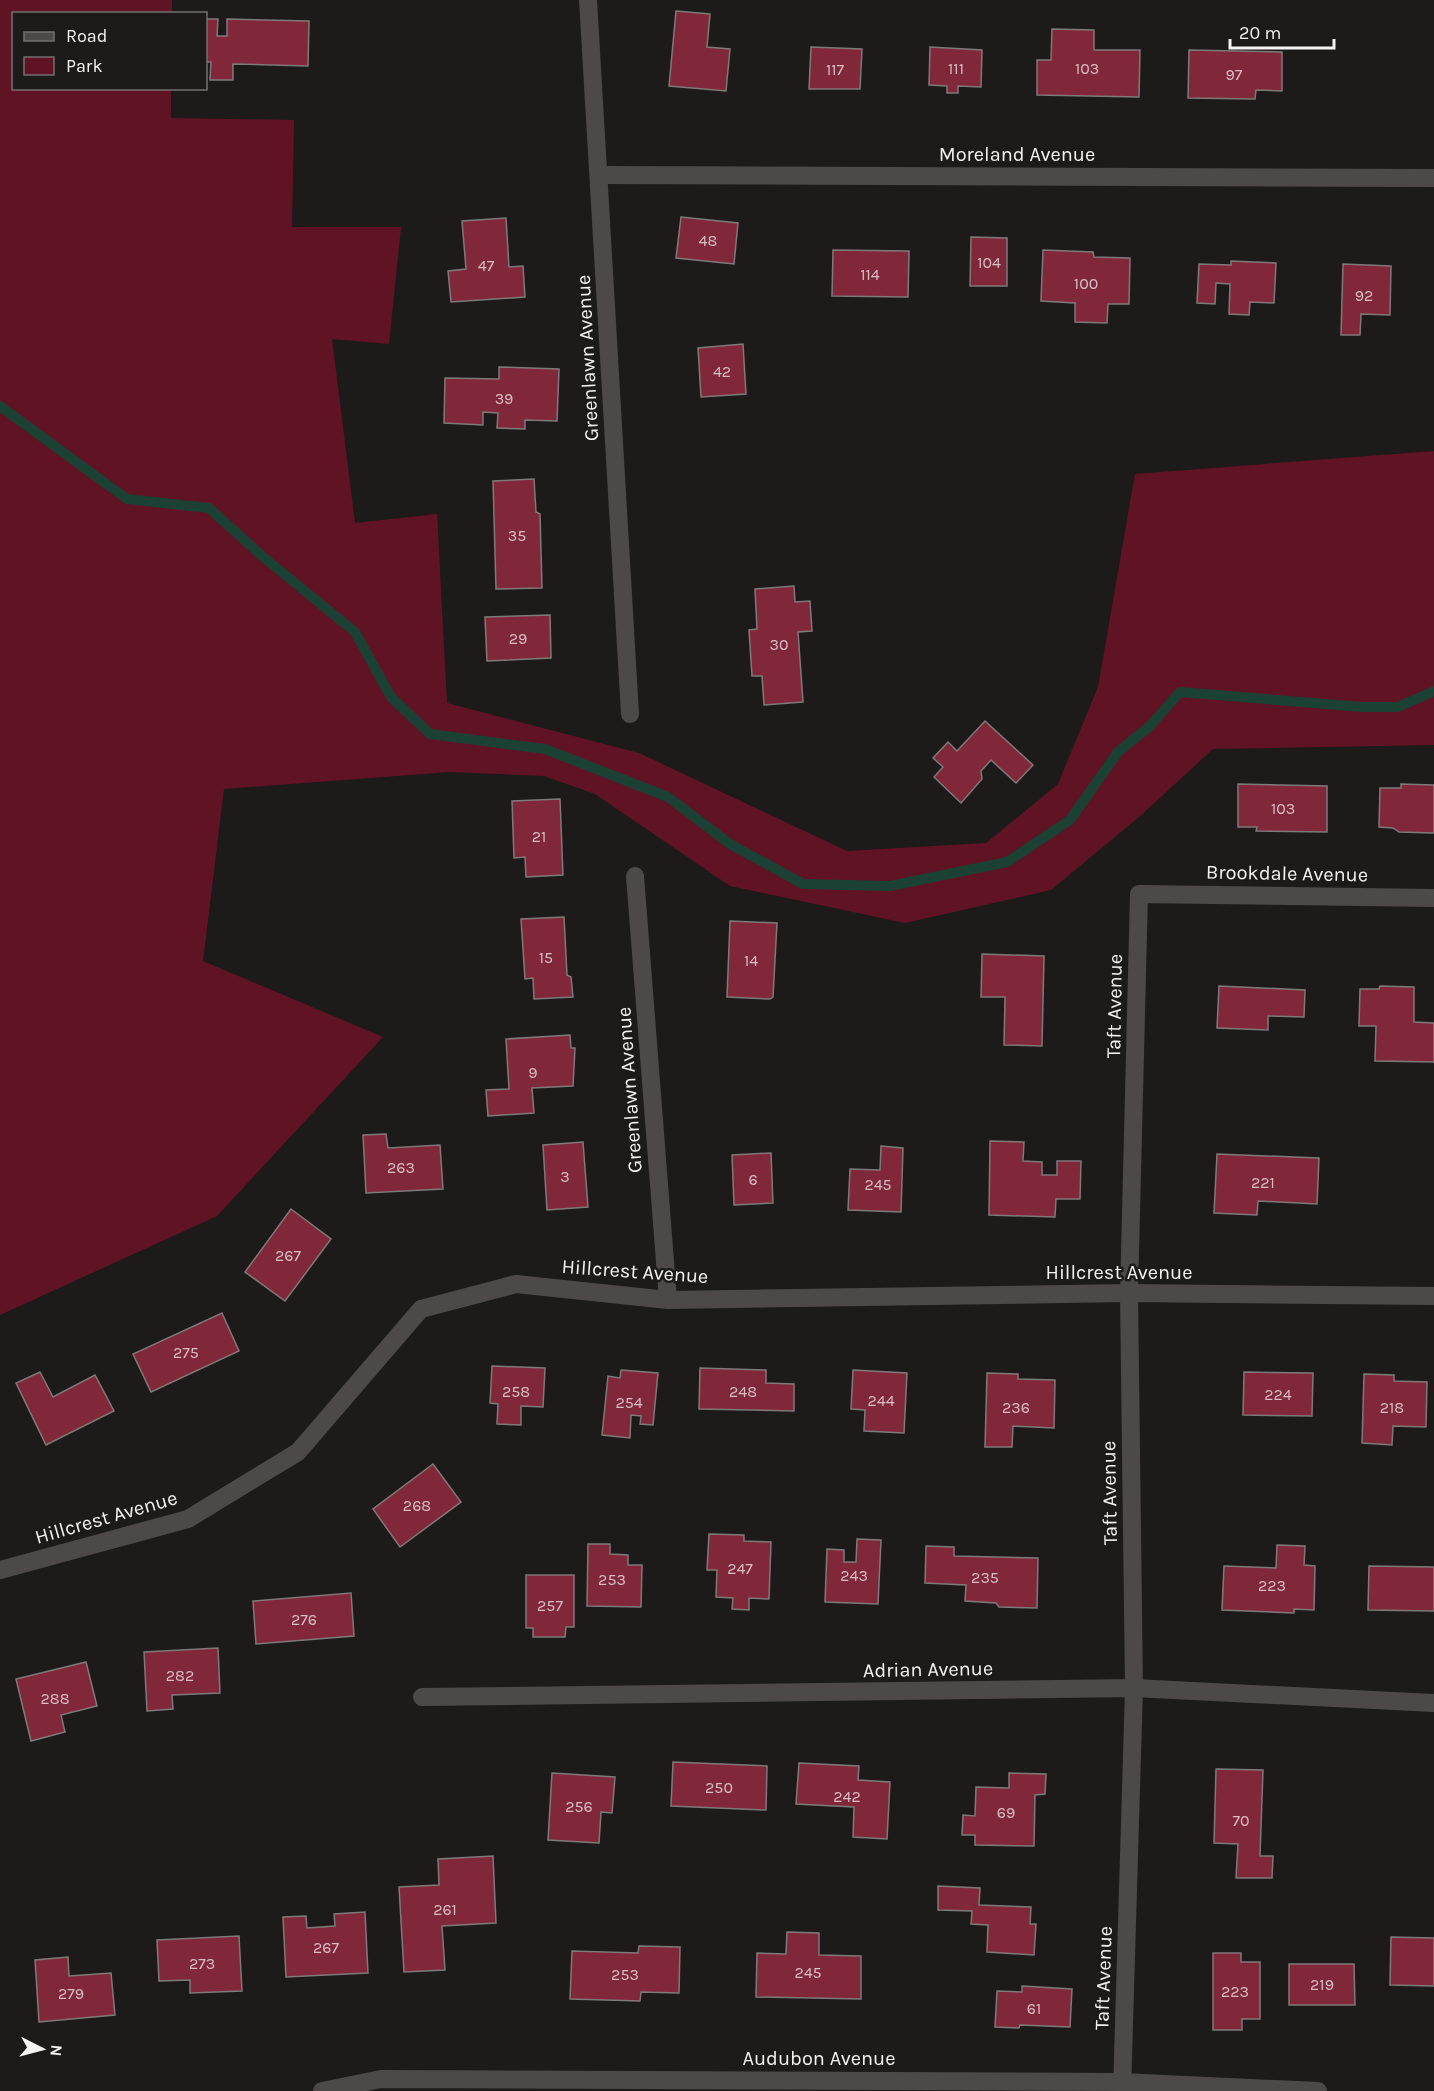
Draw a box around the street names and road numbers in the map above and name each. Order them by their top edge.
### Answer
street label: Moreland Avenue [939,143,1095,166]
street label: Greenlawn Avenue [572,274,603,442]
street label: Brookdale Avenue [1206,861,1368,886]
street label: Taft Avenue [1102,954,1127,1058]
street label: Greenlawn Avenue [612,1006,647,1174]
street label: Hillcrest Avenue [561,1255,709,1288]
street label: Hillcrest Avenue [1046,1261,1192,1284]
street label: Taft Avenue [1097,1441,1122,1545]
street label: Hillcrest Avenue [32,1486,180,1549]
street label: Adrian Avenue [863,1657,993,1682]
street label: Taft Avenue [1090,1926,1117,2031]
street label: Audubon Avenue [743,2047,895,2070]

